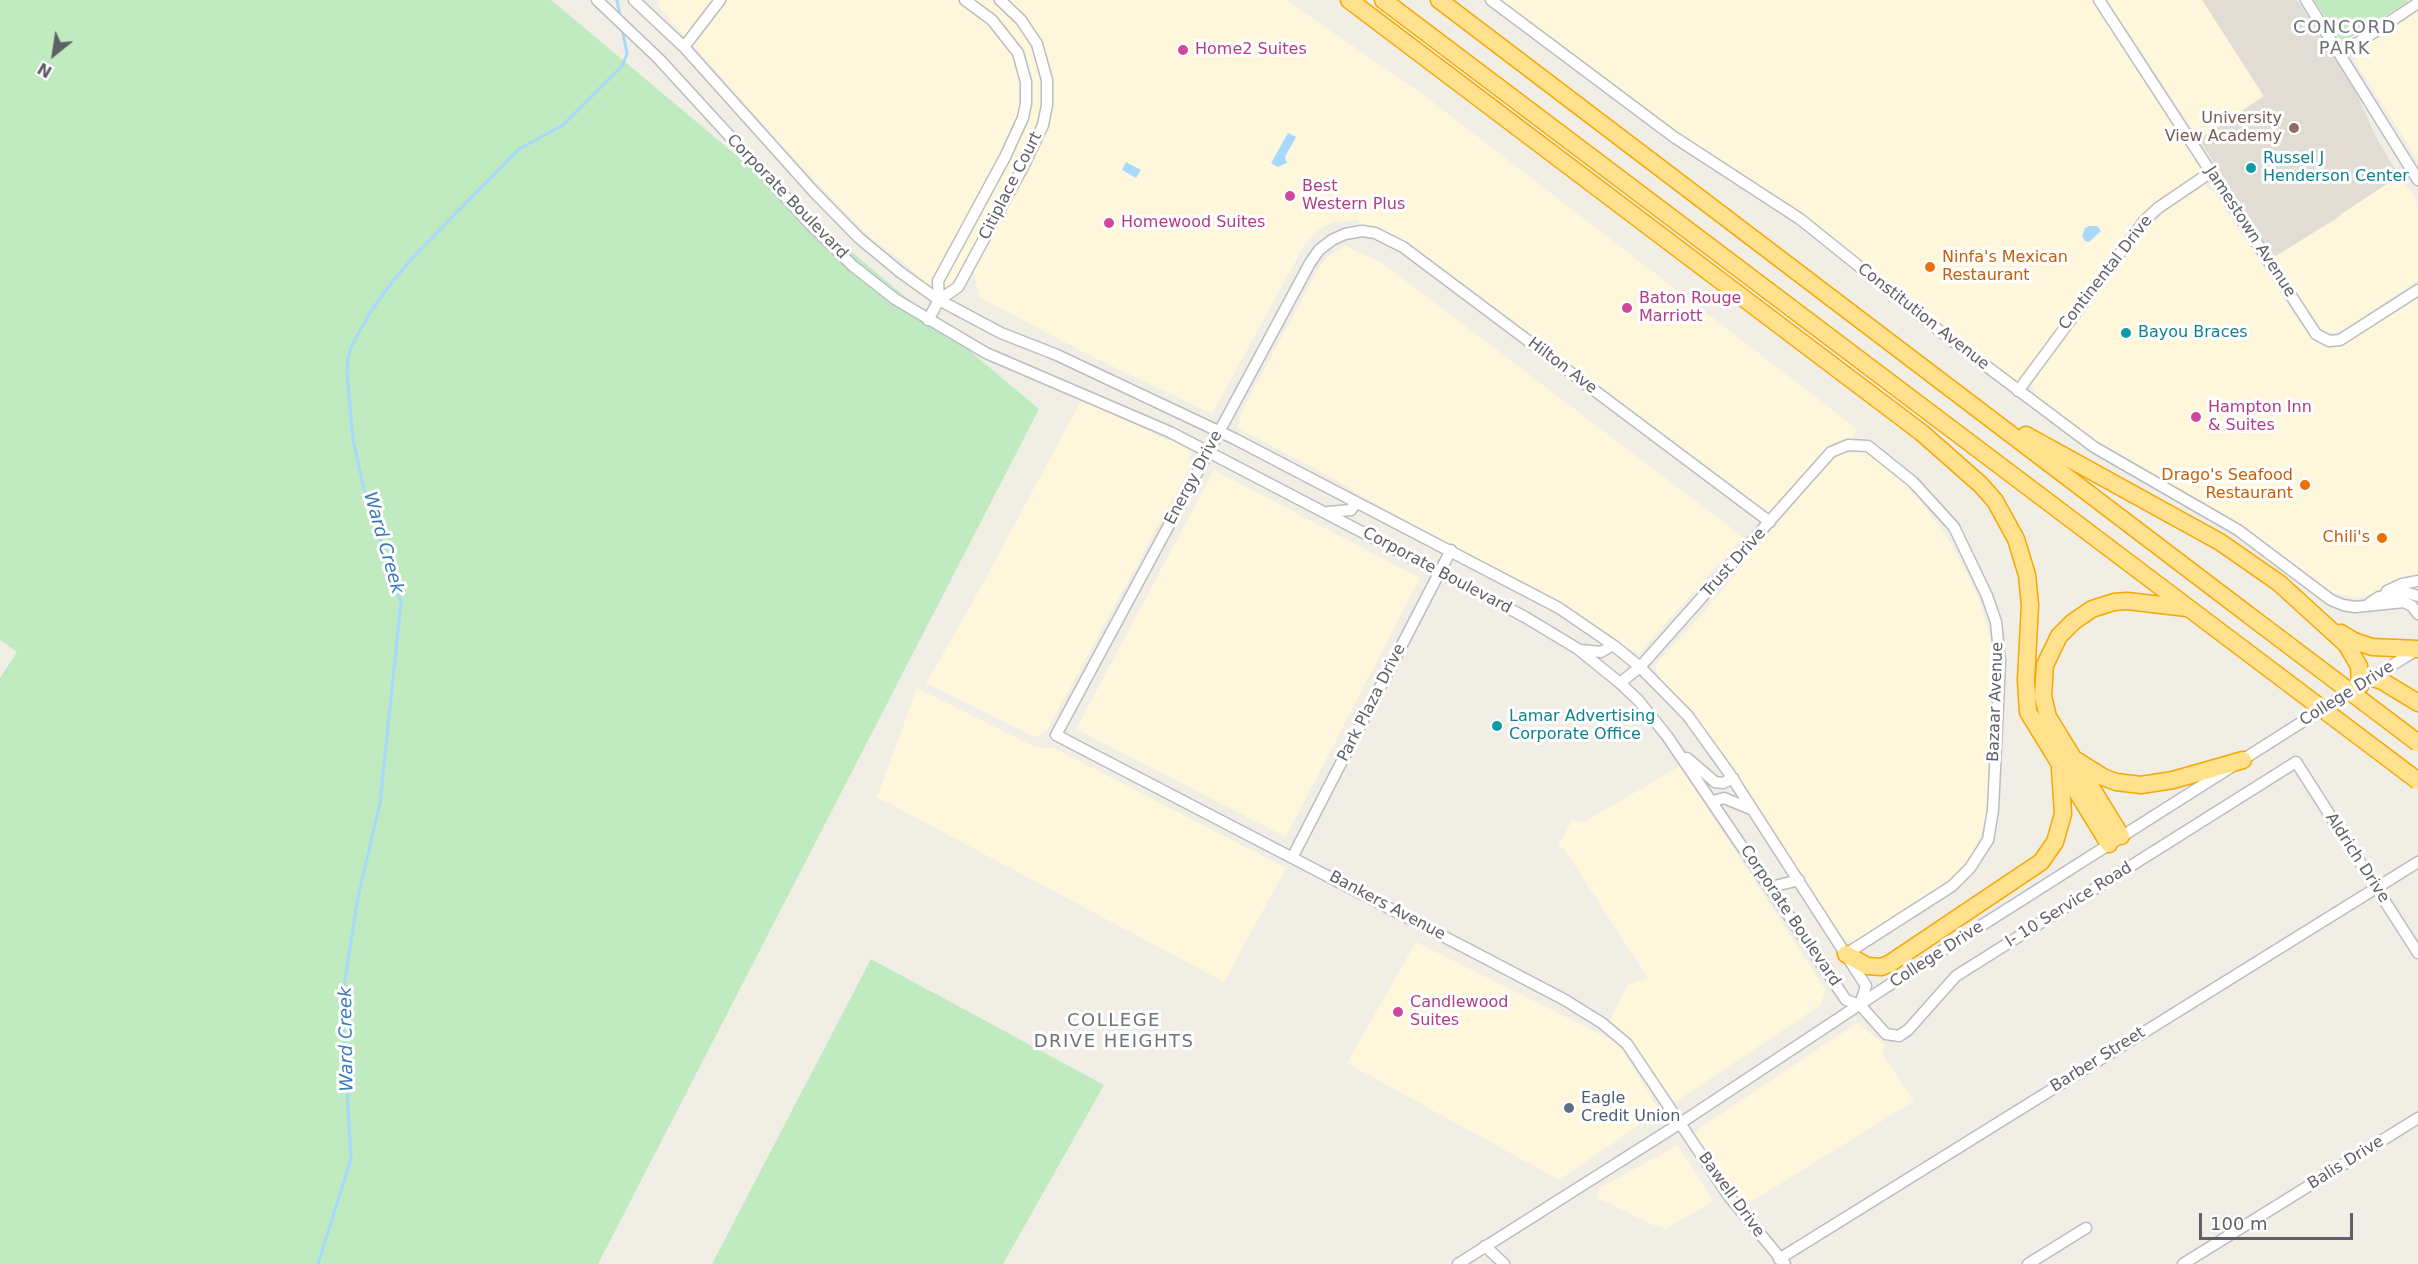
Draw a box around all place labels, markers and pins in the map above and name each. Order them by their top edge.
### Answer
place label: Home2 Suites [1195,40,1307,60]
marker: Home2 Suites [1176,43,1190,57]
place label: University View Academy [2165,109,2282,147]
marker: University View Academy [2287,121,2301,135]
place label: Russel J Henderson Center [2263,149,2409,187]
marker: Russel J Henderson Center [2244,161,2258,175]
place label: Best Western Plus [1302,177,1405,215]
marker: Best Western Plus [1283,189,1297,203]
place label: Homewood Suites [1121,213,1265,233]
marker: Homewood Suites [1102,216,1116,230]
place label: Ninfa's Mexican Restaurant [1942,248,2068,286]
marker: Ninfa's Mexican Restaurant [1923,260,1937,274]
place label: Baton Rouge Marriott [1639,289,1741,327]
marker: Baton Rouge Marriott [1620,301,1634,315]
place label: Bayou Braces [2138,323,2248,343]
marker: Bayou Braces [2119,326,2133,340]
place label: Hampton Inn & Suites [2208,398,2312,436]
marker: Hampton Inn & Suites [2189,410,2203,424]
place label: Drago's Seafood Restaurant [2161,466,2293,504]
marker: Drago's Seafood Restaurant [2298,478,2312,492]
place label: Chili's [2323,528,2370,548]
marker: Chili's [2375,531,2389,545]
place label: Lamar Advertising Corporate Office [1509,707,1655,745]
marker: Lamar Advertising Corporate Office [1490,719,1504,733]
place label: Candlewood Suites [1410,993,1508,1031]
marker: Candlewood Suites [1391,1005,1405,1019]
place label: Eagle Credit Union [1581,1089,1680,1127]
marker: Eagle Credit Union [1562,1101,1576,1115]

